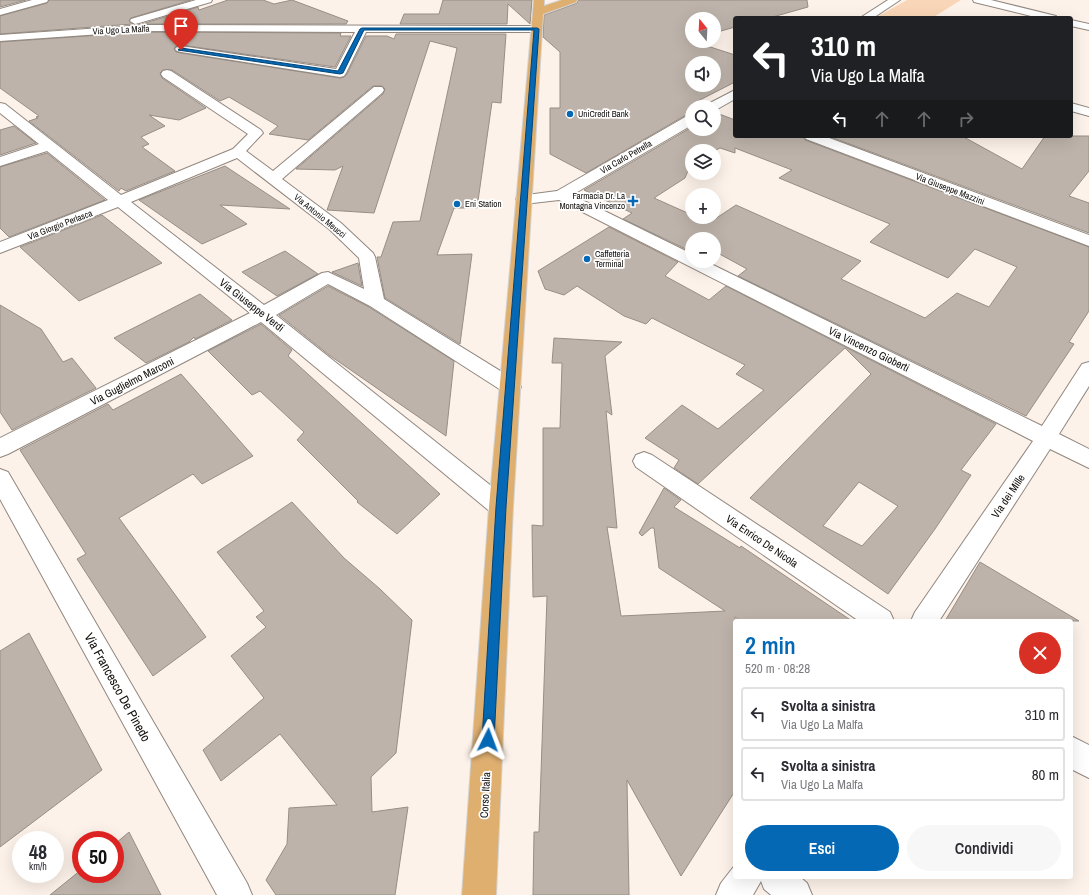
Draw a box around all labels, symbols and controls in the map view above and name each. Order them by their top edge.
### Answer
pin [164,9,198,50]
north arrow [685,12,721,48]
map controls [685,12,721,268]
icon: arrive [170,15,192,37]
street label: Via Ugo La Malfa [92,23,150,37]
text: 310 m [811,27,876,65]
icon: left [745,32,797,84]
button: sound [685,56,721,92]
text: Via Ugo La Malfa [811,63,925,88]
button: search [685,100,721,136]
place label: UniCredit Bank [578,108,629,120]
icon: left [829,108,851,130]
icon: ahead [871,108,893,130]
icon: ahead [913,108,935,130]
icon: right [955,108,977,130]
marker: UniCredit Bank [565,109,575,119]
street label: Via Carlo Petrella [598,137,654,177]
button: layers [685,144,721,180]
street label: Via Giuseppe Mazzini [914,170,986,208]
button: + [685,188,721,224]
place label: Farmacia Dr. La Montagna Vincenzo [559,190,625,212]
street label: Via Antonio Meucci [291,191,349,241]
marker: Farmacia Dr. La Montagna Vincenzo [628,196,638,206]
place label: Eni Station [465,198,502,210]
marker: Eni Station [452,199,462,209]
street label: Via Giorgio Perlasca [26,207,94,243]
button: − [685,232,721,268]
place label: Caffetteria Terminal [595,248,629,270]
marker: Caffetteria Terminal [582,254,592,264]
street label: Via Giuseppe Verdi [217,275,287,335]
street label: Via Vincenzo Gioberti [826,323,912,375]
street label: Via Guglielmo Marconi [88,354,176,408]
street label: Via dei Mille [988,471,1028,521]
street label: Via Enrico De Nicola [723,512,801,570]
text: 2 min [745,629,796,661]
street label: Via Francesco De Pinedo [81,630,155,745]
button: close [1019,632,1061,674]
text: 520 m · 08:28 [745,660,810,677]
text: Svolta a sinistra [781,695,875,716]
icon: left [747,703,769,725]
text: 310 m [1025,704,1059,725]
text: Via Ugo La Malfa [781,716,863,733]
position arrow [467,719,509,761]
text: Svolta a sinistra [781,755,875,776]
icon: left [747,763,769,785]
text: 80 m [1032,764,1059,785]
street label: Corso Italia [477,772,493,818]
text: Via Ugo La Malfa [781,776,863,793]
button: Esci [745,825,899,871]
button: Condividi [907,825,1061,871]
speed limit sign: 50 [72,831,124,883]
text: 48 [29,838,47,865]
text: km/h [29,860,47,873]

